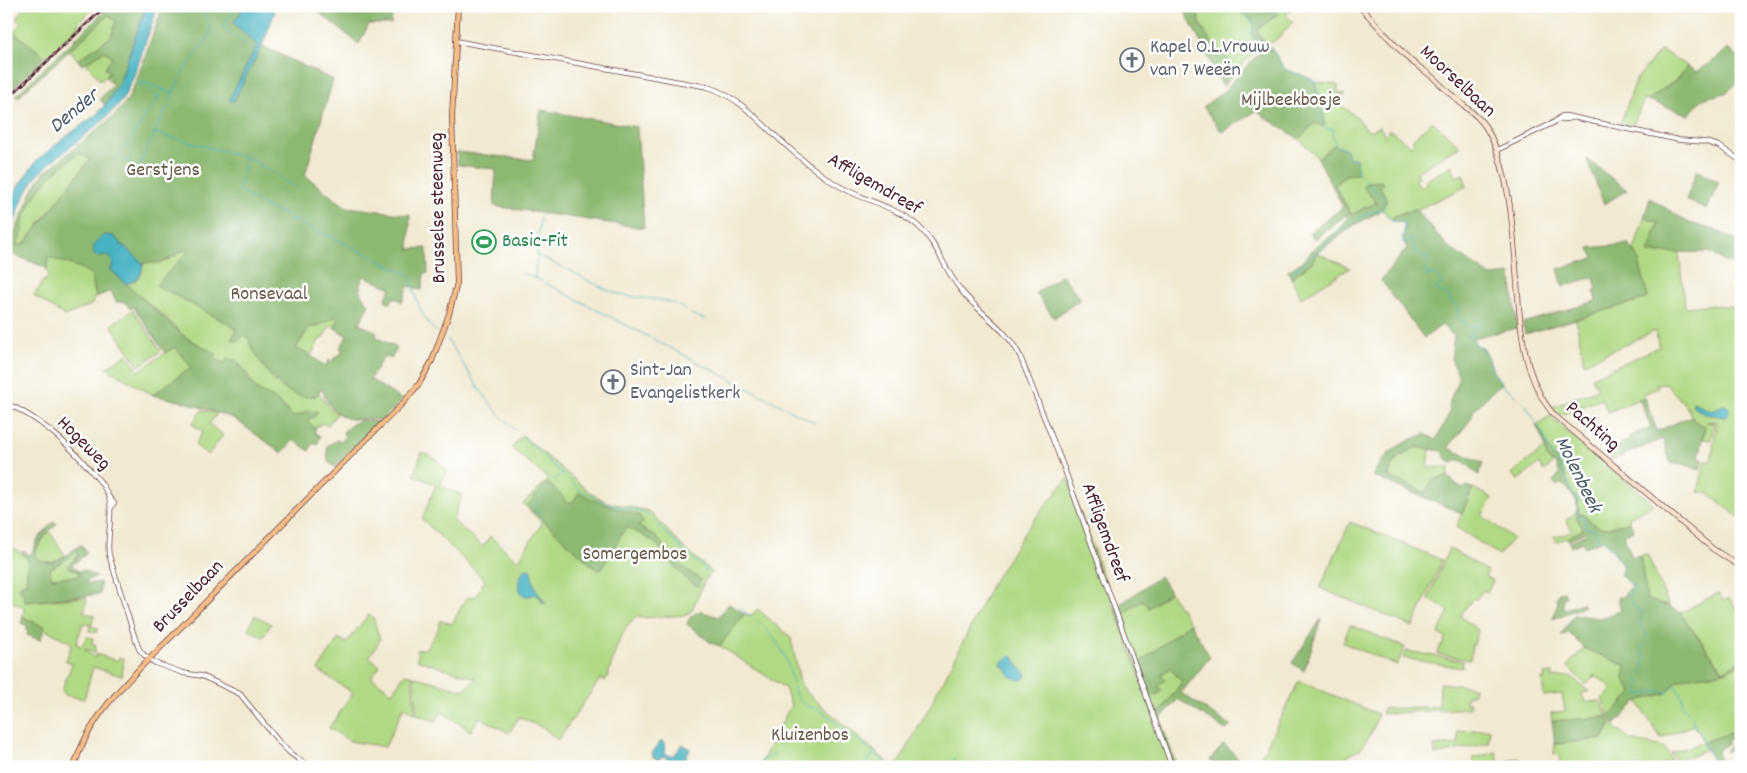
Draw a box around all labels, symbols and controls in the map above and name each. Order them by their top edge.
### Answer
place label: Kapel O.L.Vrouw van 7 Weeën [1150,34,1270,85]
street label: Moorselbaan [1412,39,1502,125]
church icon: Kapel O.L.Vrouw van 7 Weeën [1119,47,1145,73]
water label: Dender [44,81,108,142]
park label: Mijlbeekbosje [1241,87,1341,115]
street label: Brusselse steenweg [424,132,454,284]
street label: Affligemdreef [822,147,927,224]
park label: Gerstjens [126,157,200,185]
place label: Basic-Fit [502,228,568,256]
sports icon: Basic-Fit [471,229,497,255]
park label: Ronsevaal [231,281,308,309]
place label: Sint-Jan Evangelistkerk [630,357,740,408]
church icon: Sint-Jan Evangelistkerk [600,369,626,395]
street label: Pachting [1558,395,1626,459]
street label: Hogeweg [49,410,117,478]
water label: Molenbeek [1546,432,1609,520]
street label: Affligemdreef [1073,479,1135,588]
park label: Somergembos [583,541,687,569]
street label: Brusselbaan [147,554,231,640]
park label: Kluizenbos [771,722,849,750]

